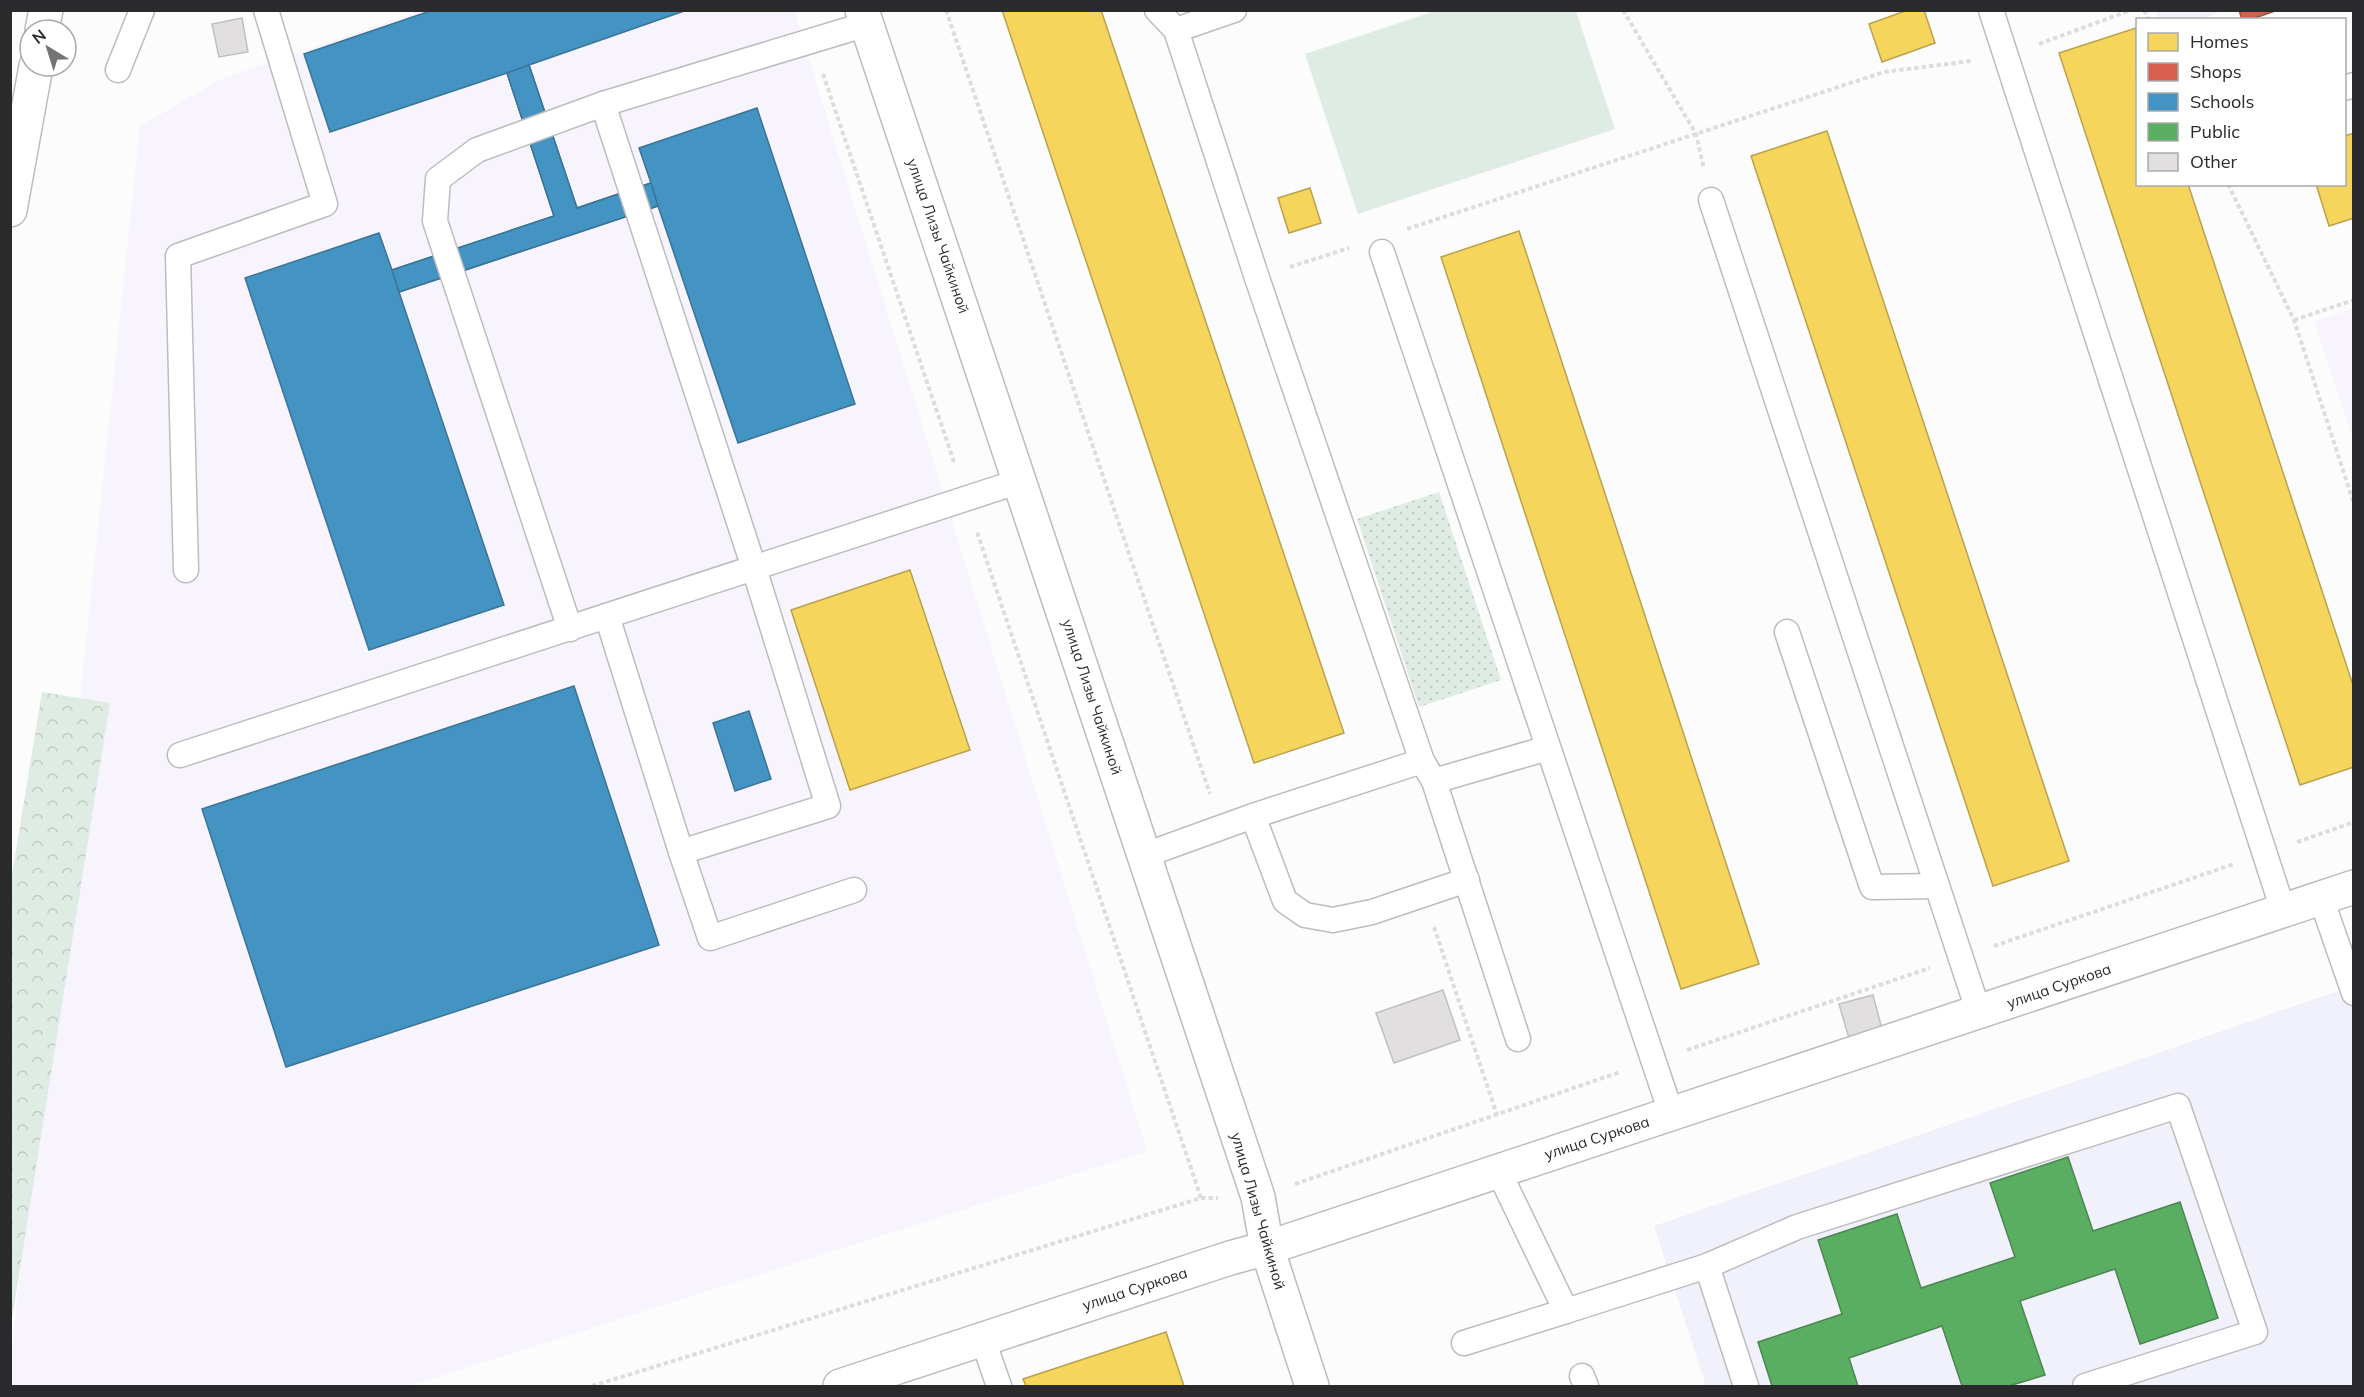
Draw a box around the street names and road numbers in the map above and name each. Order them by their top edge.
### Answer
street label: улица Лизы Чайкиной [903,156,974,316]
street label: улица Лизы Чайкиной [1058,617,1127,777]
street label: улица Суркова [2004,959,2114,1012]
street label: улица Суркова [1542,1112,1652,1163]
street label: улица Лизы Чайкиной [1227,1130,1290,1292]
street label: улица Суркова [1080,1263,1190,1314]

